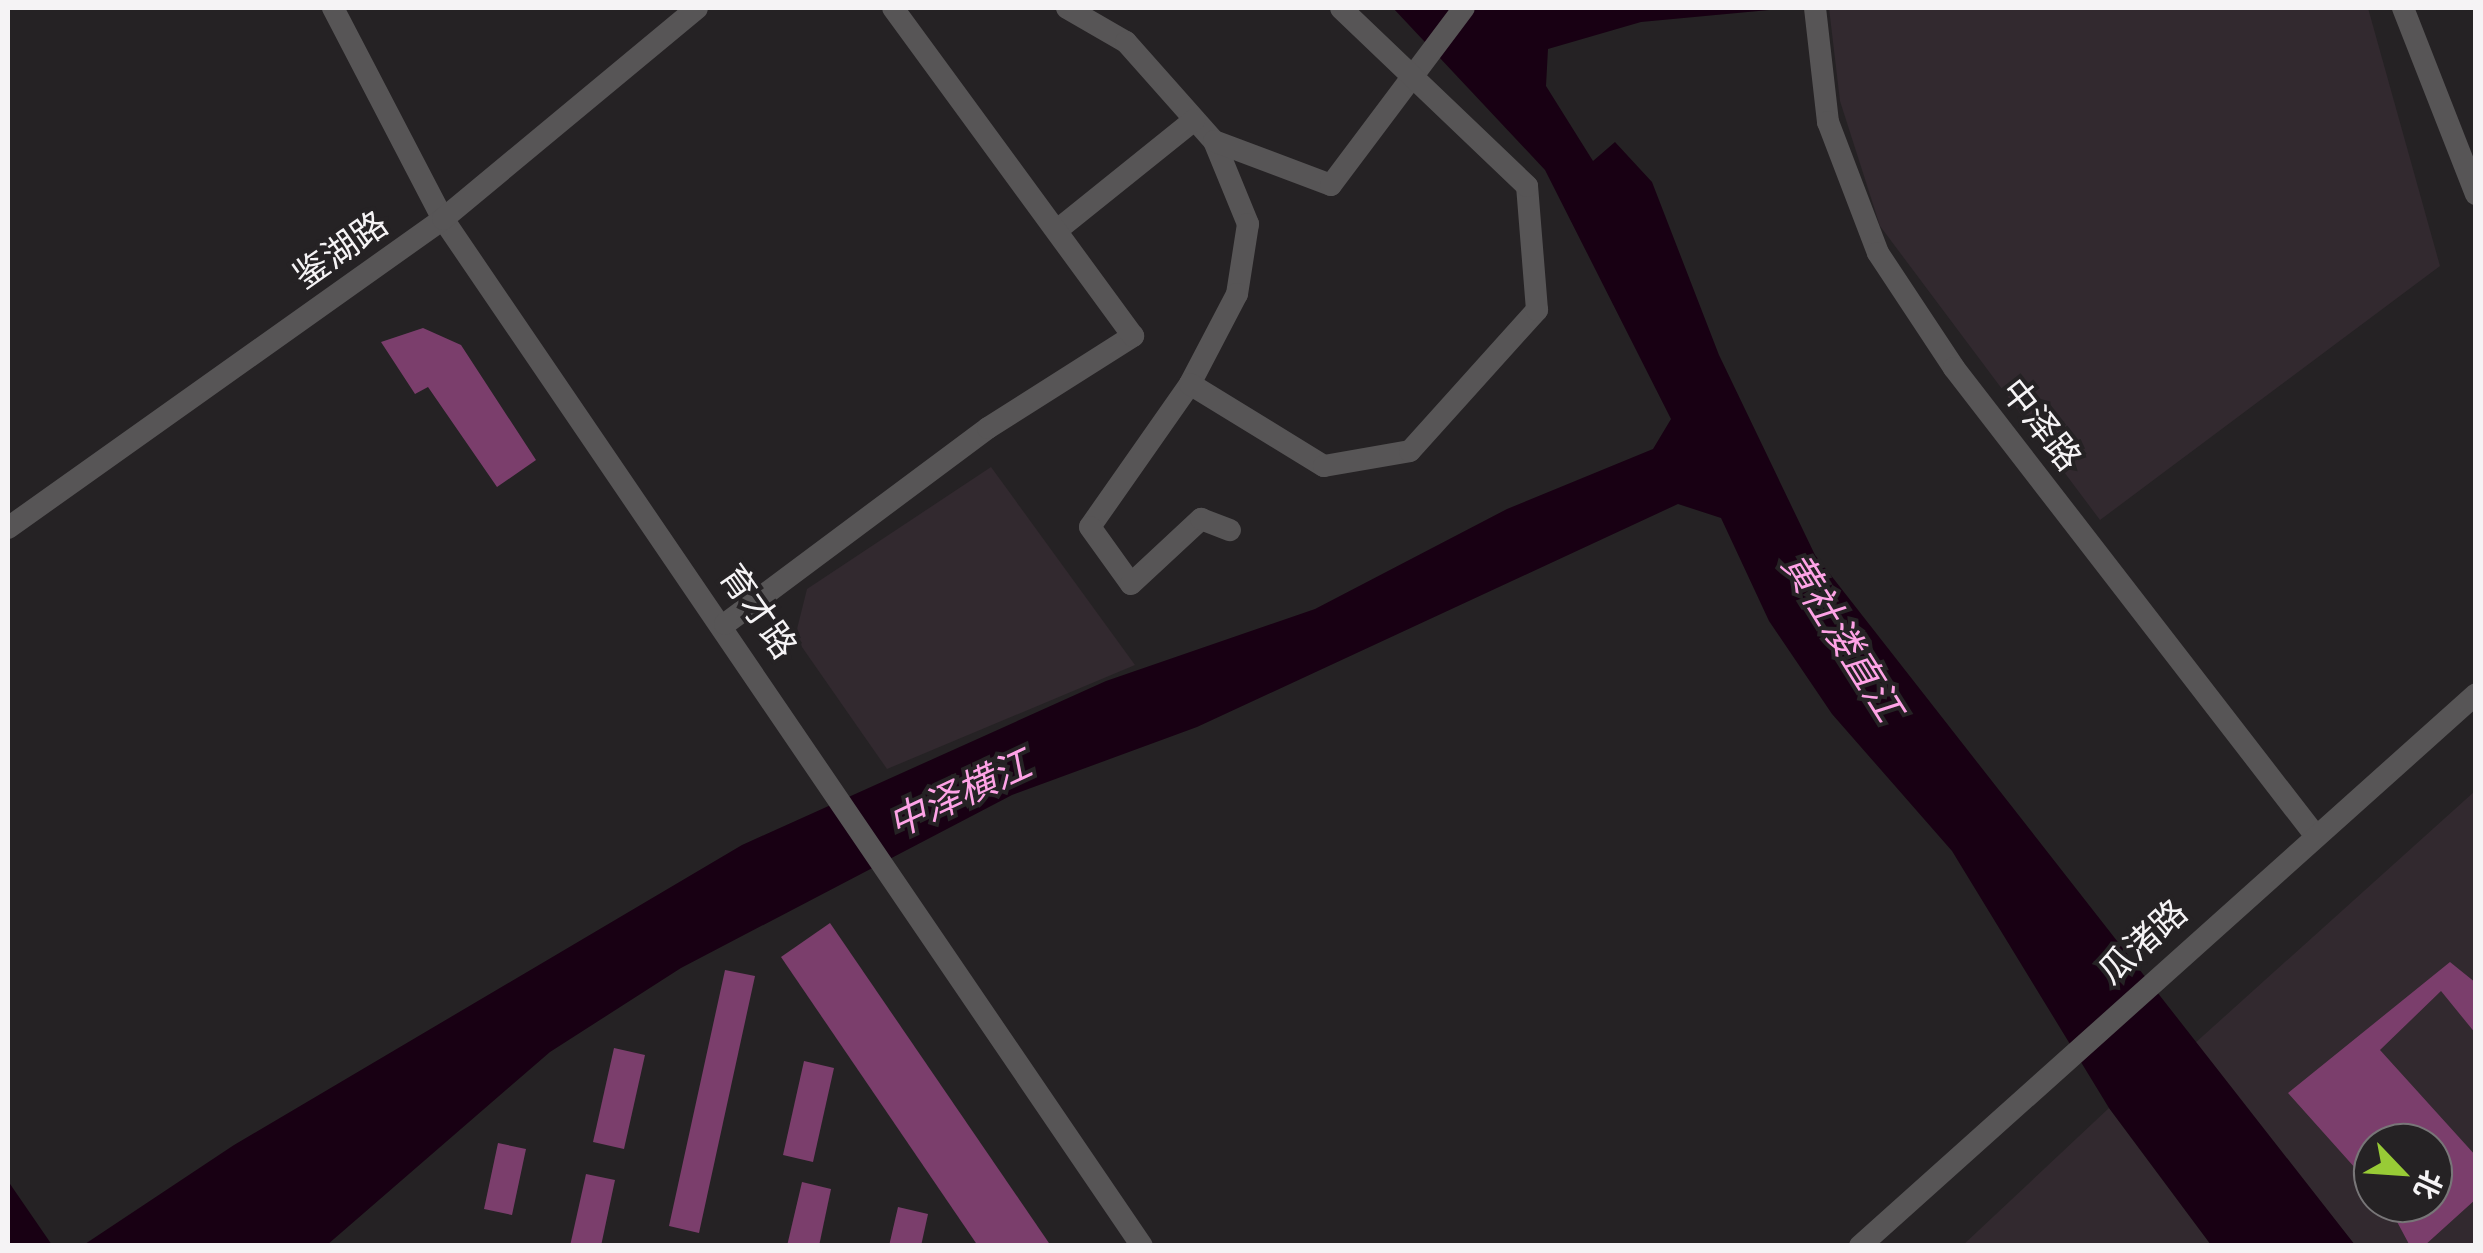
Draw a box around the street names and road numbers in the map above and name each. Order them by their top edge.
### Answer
street label: 鉴湖路 [285,202,395,296]
street label: 中泽路 [1993,370,2091,478]
street label: 育才路 [712,556,806,666]
street label: 瓜渚路 [2089,890,2195,992]

